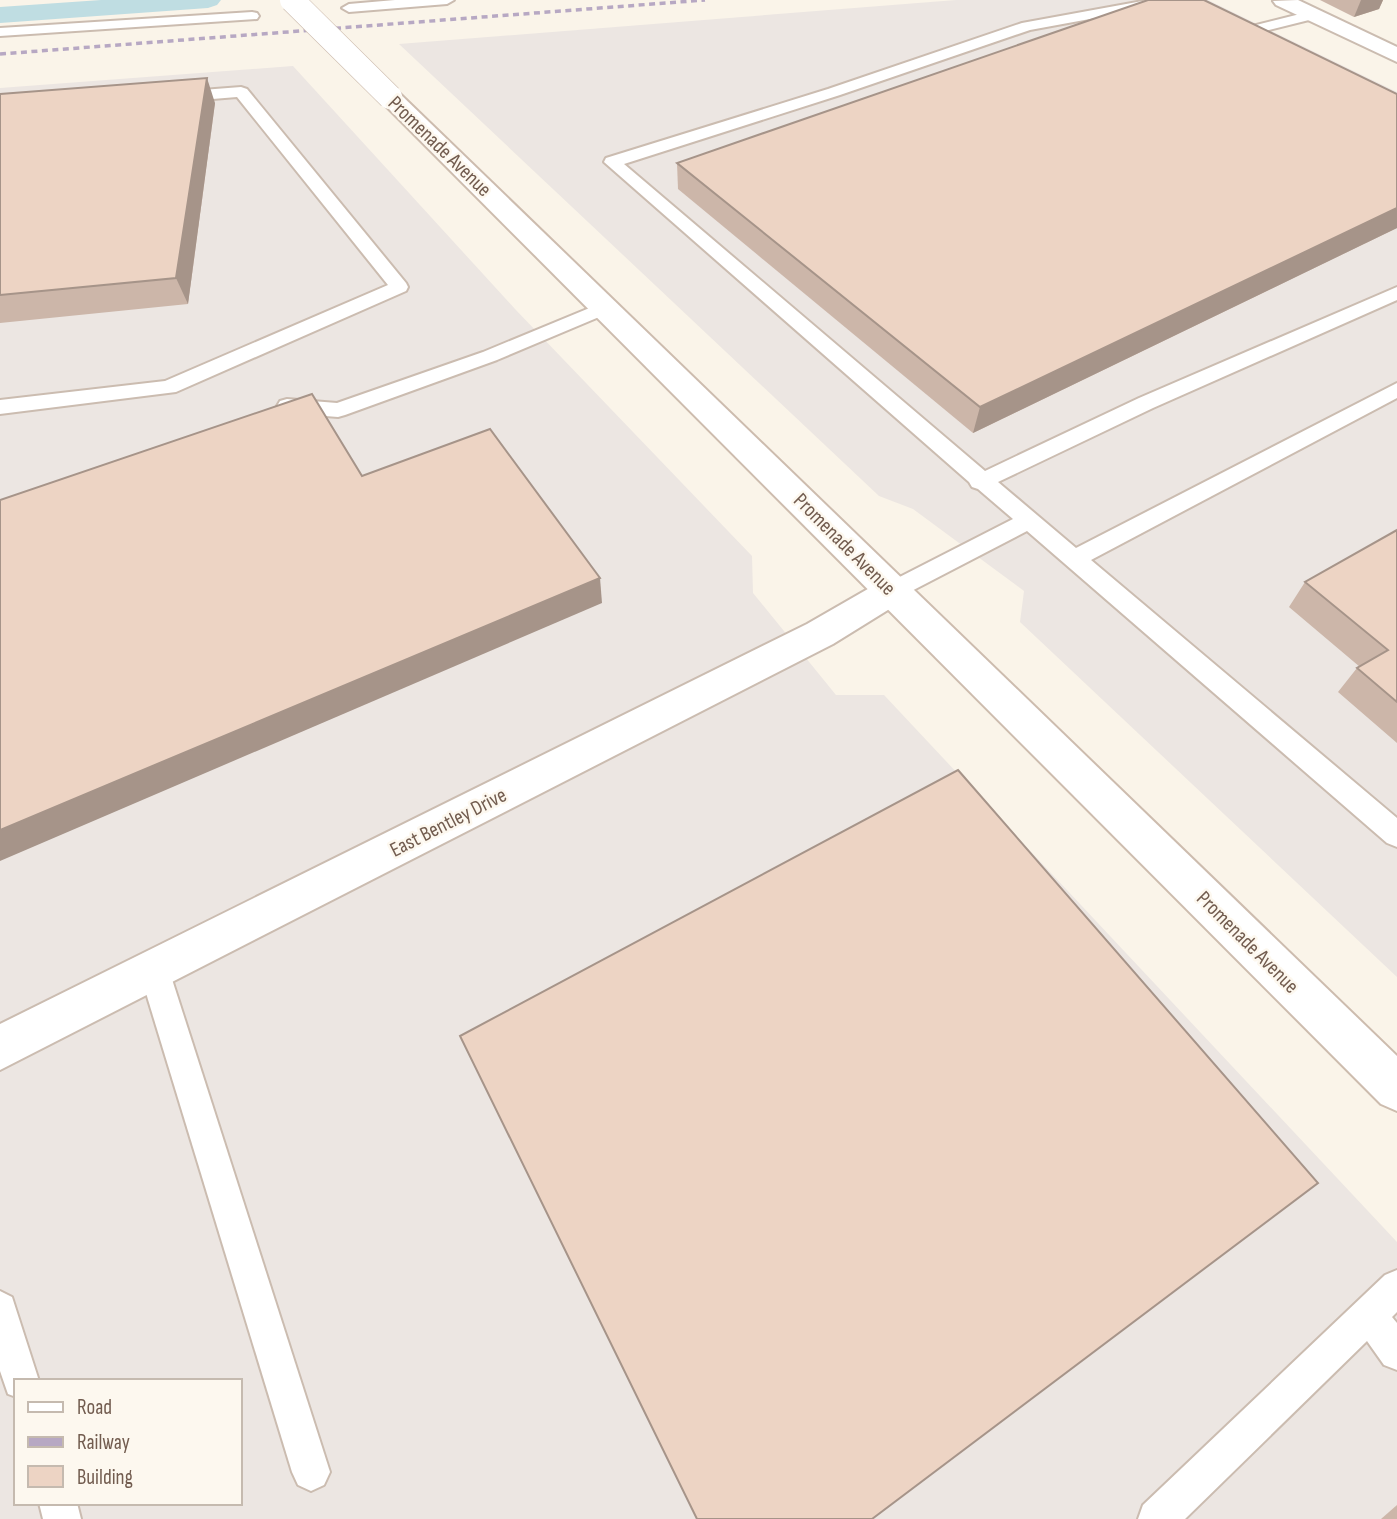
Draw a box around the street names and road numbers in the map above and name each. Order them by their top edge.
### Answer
street label: Promenade Avenue [383,91,497,202]
street label: Promenade Avenue [788,488,901,601]
street label: East Bentley Drive [386,782,511,862]
street label: Promenade Avenue [1191,886,1304,999]

